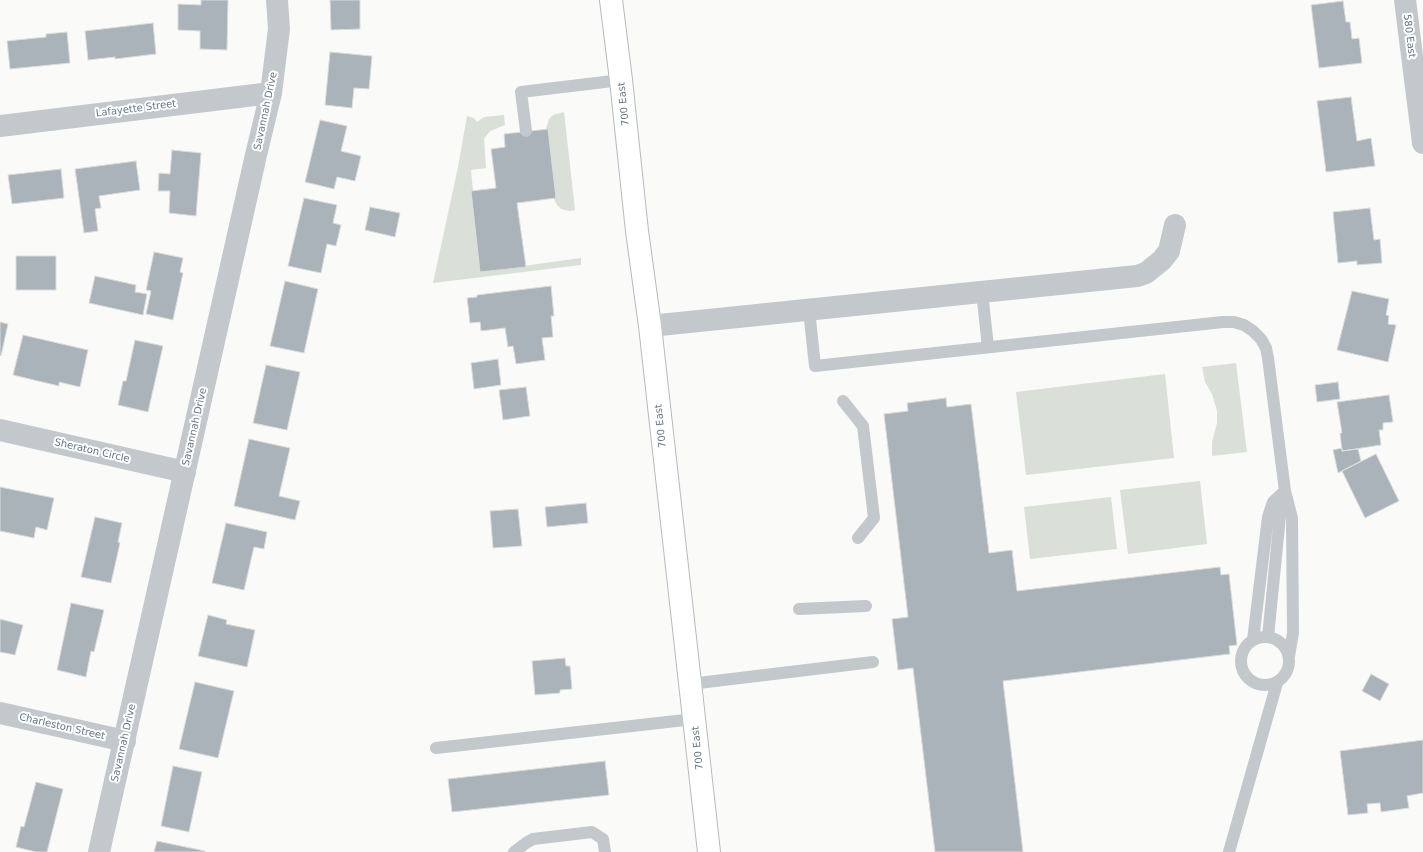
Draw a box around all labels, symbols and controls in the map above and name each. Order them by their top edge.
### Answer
street label: 580 East [1400,14,1418,58]
street label: Savannah Drive [252,71,280,151]
street label: 700 East [616,82,632,126]
street label: Lafayette Street [95,98,177,120]
street label: Savannah Drive [180,387,210,467]
street label: 700 East [653,404,669,448]
street label: Sheraton Circle [53,437,131,465]
street label: Savannah Drive [109,703,139,783]
street label: Charleston Street [18,711,106,743]
street label: 700 East [690,726,706,770]

